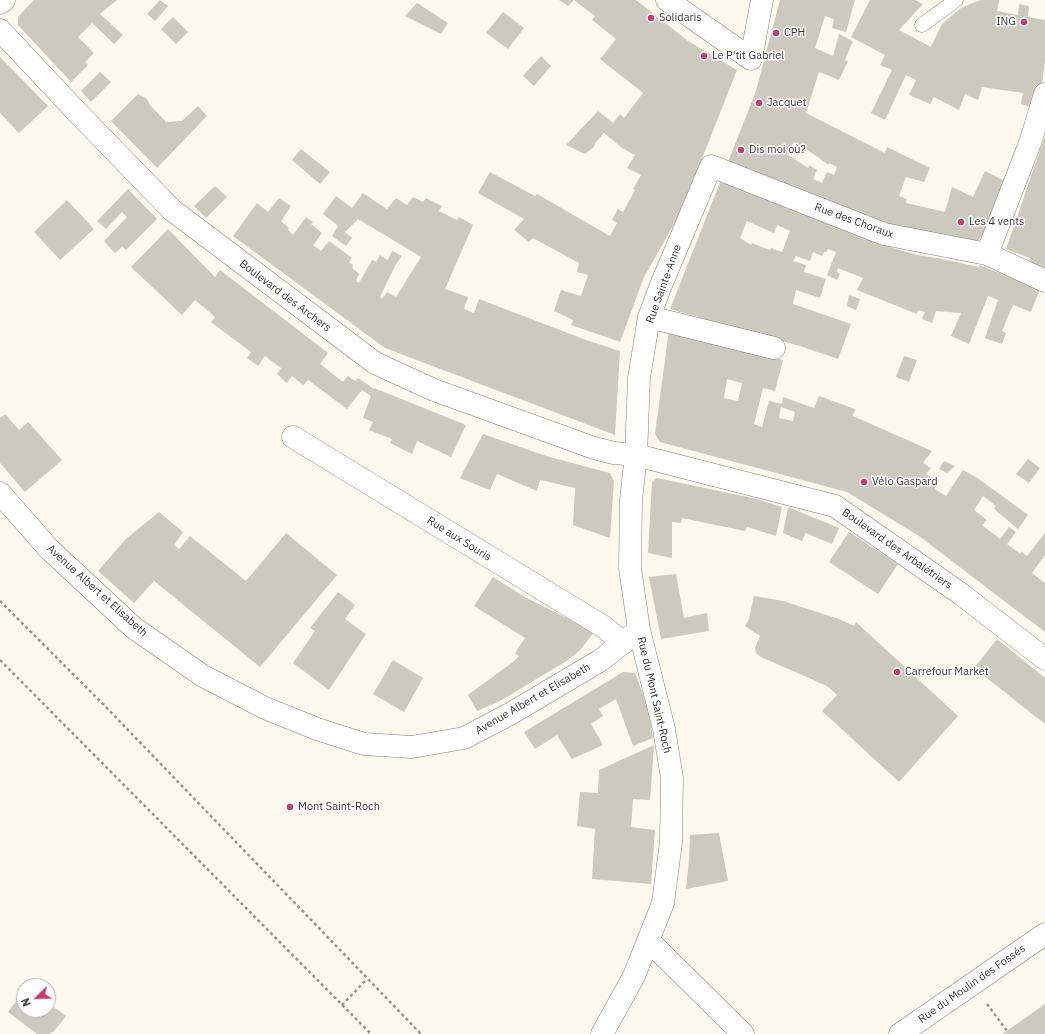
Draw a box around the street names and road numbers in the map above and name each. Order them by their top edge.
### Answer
street label: Rue des Choraux [813,201,895,241]
street label: Rue Sainte-Anne [644,243,684,325]
street label: Boulevard des Archers [237,257,333,335]
street label: Boulevard des Arbalétriers [839,506,955,592]
street label: Rue aux Souris [424,514,494,564]
street label: Avenue Albert et Elisabeth [44,542,150,640]
street label: Rue du Mont Saint-Roch [634,636,674,754]
street label: Avenue Albert et Elisabeth [473,661,593,737]
street label: Rue du Moulin des Fossés [916,942,1028,1026]

